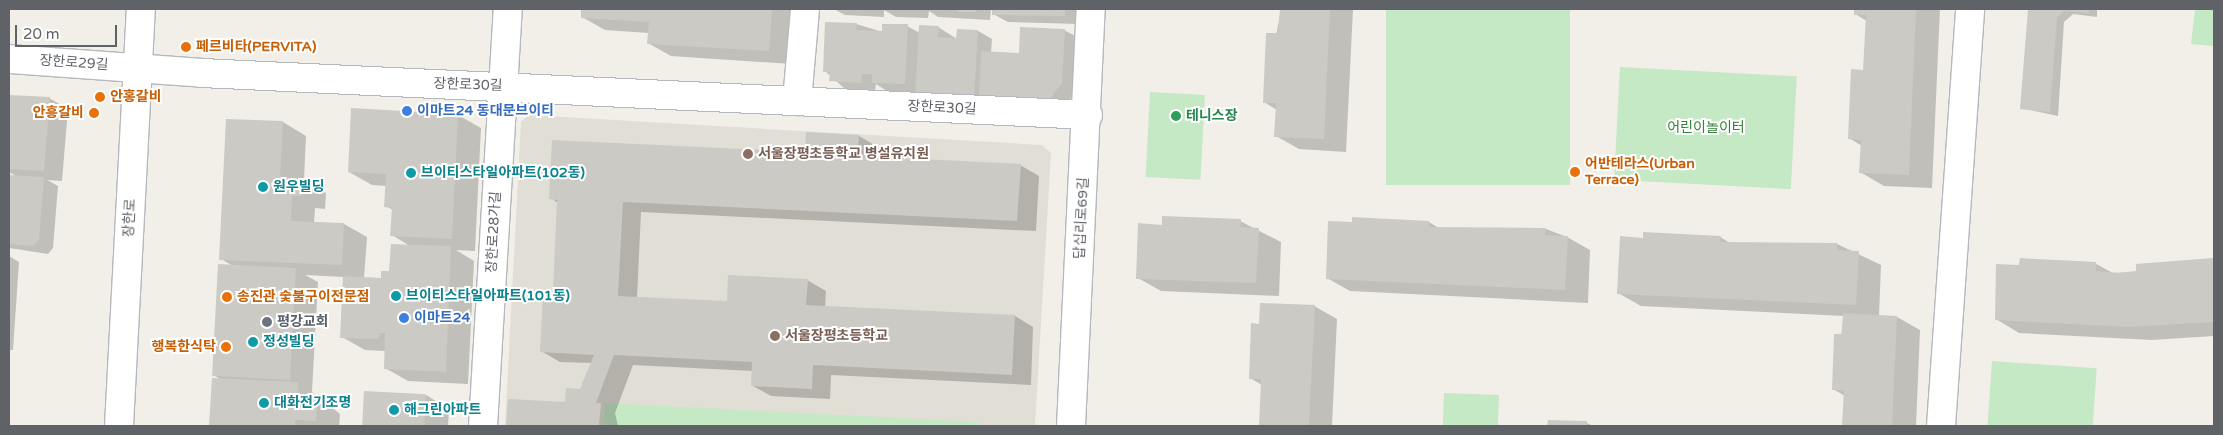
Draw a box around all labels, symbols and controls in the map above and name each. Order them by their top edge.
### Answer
scale bar [18,15,120,47]
text: 20 m [23,25,60,43]
place label: 페르비타(PERVITA) [196,39,316,55]
marker: 페르비타(PERVITA) [180,41,192,53]
street label: 장한로29길 [39,52,109,74]
street label: 장한로30길 [433,75,503,95]
place label: 안홍갈비 [110,89,162,105]
marker: 안홍갈비 [94,91,106,103]
street label: 장한로30길 [907,98,977,118]
place label: 이마트24 동대문브이티 [417,103,554,119]
place label: 안흥갈비 [32,105,84,121]
marker: 이마트24 동대문브이티 [401,105,413,117]
marker: 안흥갈비 [88,107,100,119]
place label: 테니스장 [1186,108,1238,124]
marker: 테니스장 [1170,110,1182,122]
park label: 어린이놀이터 [1667,120,1745,136]
place label: 서울장평초등학교 병설유치원 [758,146,929,162]
marker: 서울장평초등학교 병설유치원 [742,148,754,160]
place label: 어반테라스(Urban Terrace) [1585,156,1695,188]
place label: 브이티스타일아파트(102동) [421,165,585,181]
marker: 어반테라스(Urban Terrace) [1569,166,1581,178]
marker: 브이티스타일아파트(102동) [405,167,417,179]
street label: 답십리로69길 [1071,177,1093,259]
place label: 원우빌딩 [273,179,325,195]
marker: 원우빌딩 [257,181,269,193]
street label: 장한로28가길 [483,191,505,273]
street label: 장한로 [121,198,139,238]
place label: 브이티스타일아파트(101동) [406,288,570,304]
place label: 송진관 숯불구이전문점 [237,289,369,305]
marker: 브이티스타일아파트(101동) [390,290,402,302]
marker: 송진관 숯불구이전문점 [221,291,233,303]
place label: 이마트24 [414,310,470,326]
marker: 이마트24 [398,312,410,324]
place label: 평강교회 [277,314,329,330]
marker: 평강교회 [261,316,273,328]
place label: 서울장평초등학교 [785,328,888,344]
marker: 서울장평초등학교 [769,330,781,342]
place label: 정성빌딩 [263,334,315,350]
marker: 정성빌딩 [247,336,259,348]
place label: 행복한식탁 [152,339,216,355]
marker: 행복한식탁 [220,341,232,353]
place label: 대화전기조명 [274,395,351,411]
marker: 대화전기조명 [258,397,270,409]
place label: 해그린아파트 [404,402,481,418]
marker: 해그린아파트 [388,404,400,416]

